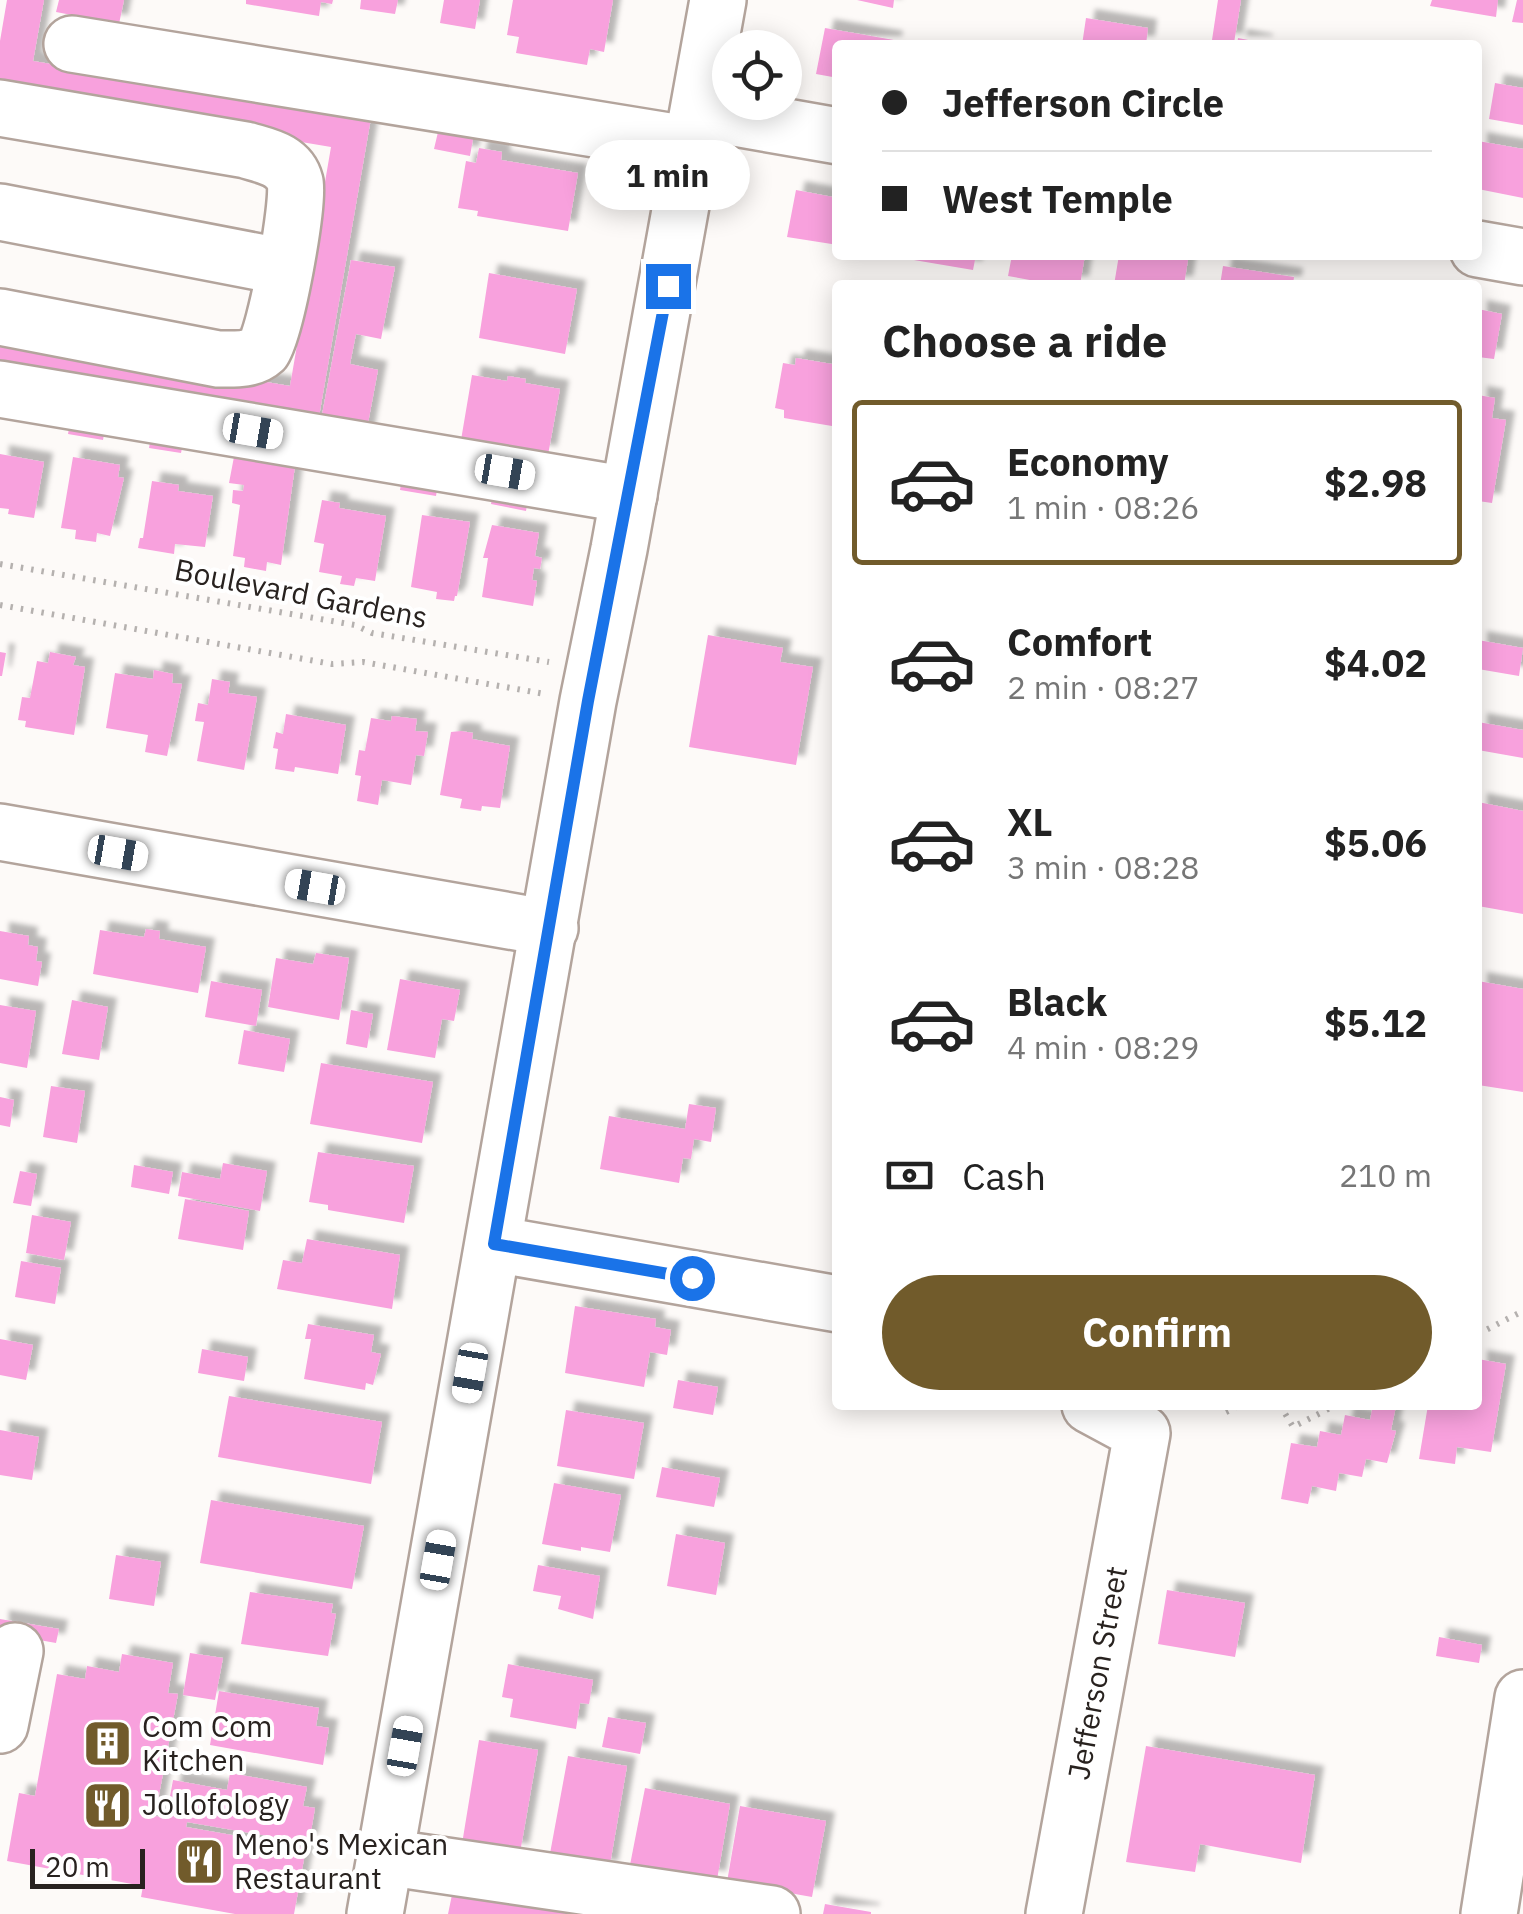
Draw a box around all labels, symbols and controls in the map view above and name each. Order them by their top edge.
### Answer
map controls [712,30,802,120]
button: locate [712,30,802,120]
text: Jefferson Circle [942,78,1224,127]
callout: 1 min [586,141,750,211]
text: 1 min [626,154,709,196]
text: West Temple [942,174,1173,223]
route end [646,264,691,309]
text: Choose a ride [882,311,1167,369]
car [221,411,285,451]
text: Economy [1007,437,1169,486]
icon: car [887,438,977,528]
car [473,452,537,492]
text: $2.98 [1324,458,1427,507]
text: 1 min · 08:26 [1007,486,1200,528]
street label: Boulevard Gardens [171,549,431,636]
text: Comfort [1007,617,1152,666]
icon: car [887,618,977,708]
text: $4.02 [1324,638,1427,687]
text: 2 min · 08:27 [1007,666,1200,708]
text: XL [1007,797,1053,846]
icon: car [887,798,977,888]
text: $5.06 [1324,818,1427,867]
car [86,833,150,873]
text: 3 min · 08:28 [1007,846,1200,888]
car [283,867,347,907]
text: Black [1007,977,1107,1026]
icon: car [887,978,977,1068]
text: $5.12 [1324,998,1427,1047]
text: 4 min · 08:29 [1007,1026,1200,1068]
icon: cash [882,1148,937,1203]
text: Cash [962,1151,1046,1200]
text: 210 m [1339,1154,1432,1196]
route start [670,1256,715,1301]
button: Confirm [882,1275,1432,1390]
car [450,1341,490,1405]
car [418,1528,458,1592]
street label: Jefferson Street [1058,1563,1135,1783]
place label: Com Com Kitchen [142,1706,272,1779]
car [385,1714,425,1778]
building icon: Com Com Kitchen [81,1718,133,1770]
restaurant icon: Jollofology [81,1779,133,1831]
place label: Jollofology [142,1784,289,1823]
place label: Meno's Mexican Restaurant [234,1824,448,1897]
restaurant icon: Meno's Mexican Restaurant [173,1836,225,1888]
scale bar [30,1844,145,1888]
text: 20 m [45,1848,110,1885]

